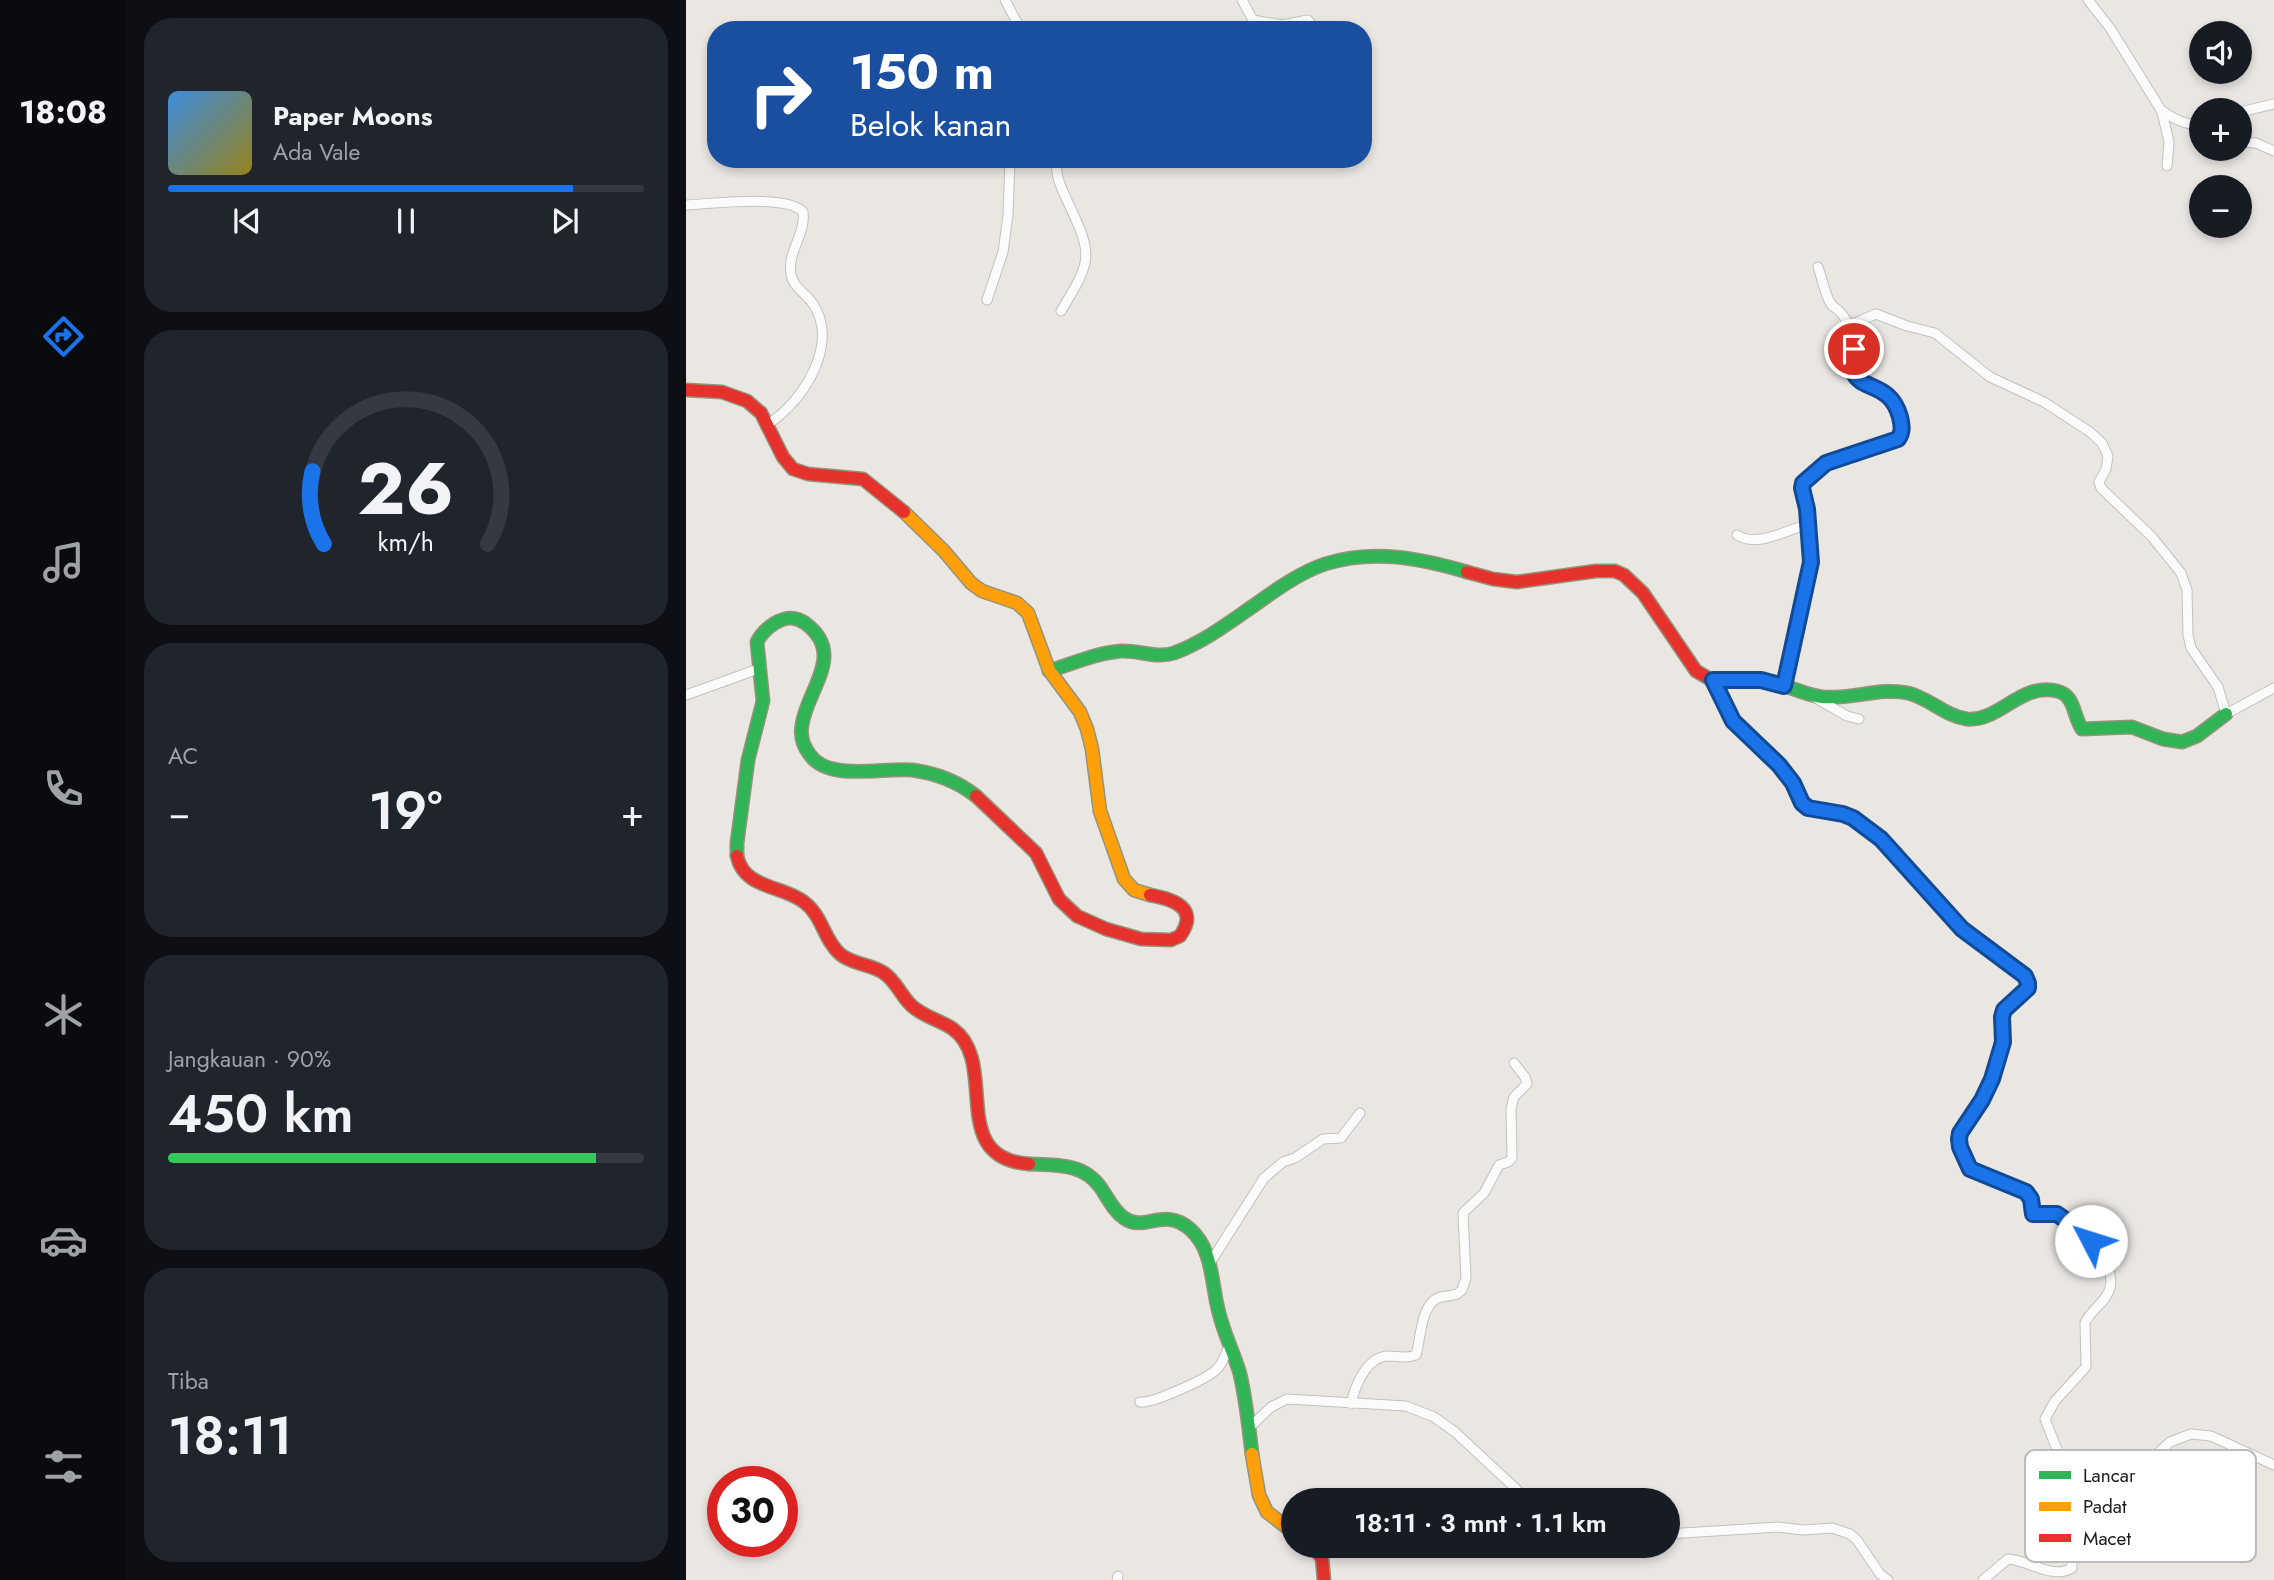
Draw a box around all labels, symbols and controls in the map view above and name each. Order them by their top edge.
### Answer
map controls [2189,21,2252,238]
button: sound [2189,21,2252,84]
text: 150 m [850,37,994,107]
icon: right [735,49,826,140]
text: 18:08 [19,89,107,135]
text: Paper Moons [273,97,433,135]
button: + [2189,98,2252,161]
text: Belok kanan [850,102,1011,148]
text: Ada Vale [273,135,360,169]
button: − [2189,175,2252,238]
icon: previous [228,202,266,240]
icon: pause [387,202,425,240]
icon: next [546,202,584,240]
icon: directions [39,312,88,361]
pin [1824,319,1884,379]
icon: arrive [1835,330,1873,368]
text: 26 [358,436,454,541]
text: km/h [378,523,434,559]
icon: music [39,538,88,587]
text: AC [168,739,198,773]
icon: phone [39,764,88,813]
text: 19° [369,773,443,849]
text: − [168,785,190,840]
text: + [621,785,644,840]
icon: climate [39,990,88,1039]
text: Jangkauan · 90% [168,1042,331,1076]
text: 450 km [168,1076,353,1152]
position arrow [2054,1204,2128,1278]
icon: car [39,1216,88,1265]
text: Tiba [168,1364,209,1398]
text: 18:11 [168,1398,292,1474]
icon: filters [39,1442,88,1491]
legend [2025,1450,2256,1562]
text: Lancar [2083,1462,2136,1489]
speed limit sign: 30 [707,1466,798,1557]
text: Padat [2083,1493,2127,1520]
text: 18:11 · 3 mnt · 1.1 km [1354,1504,1607,1542]
text: Macet [2083,1525,2131,1552]

